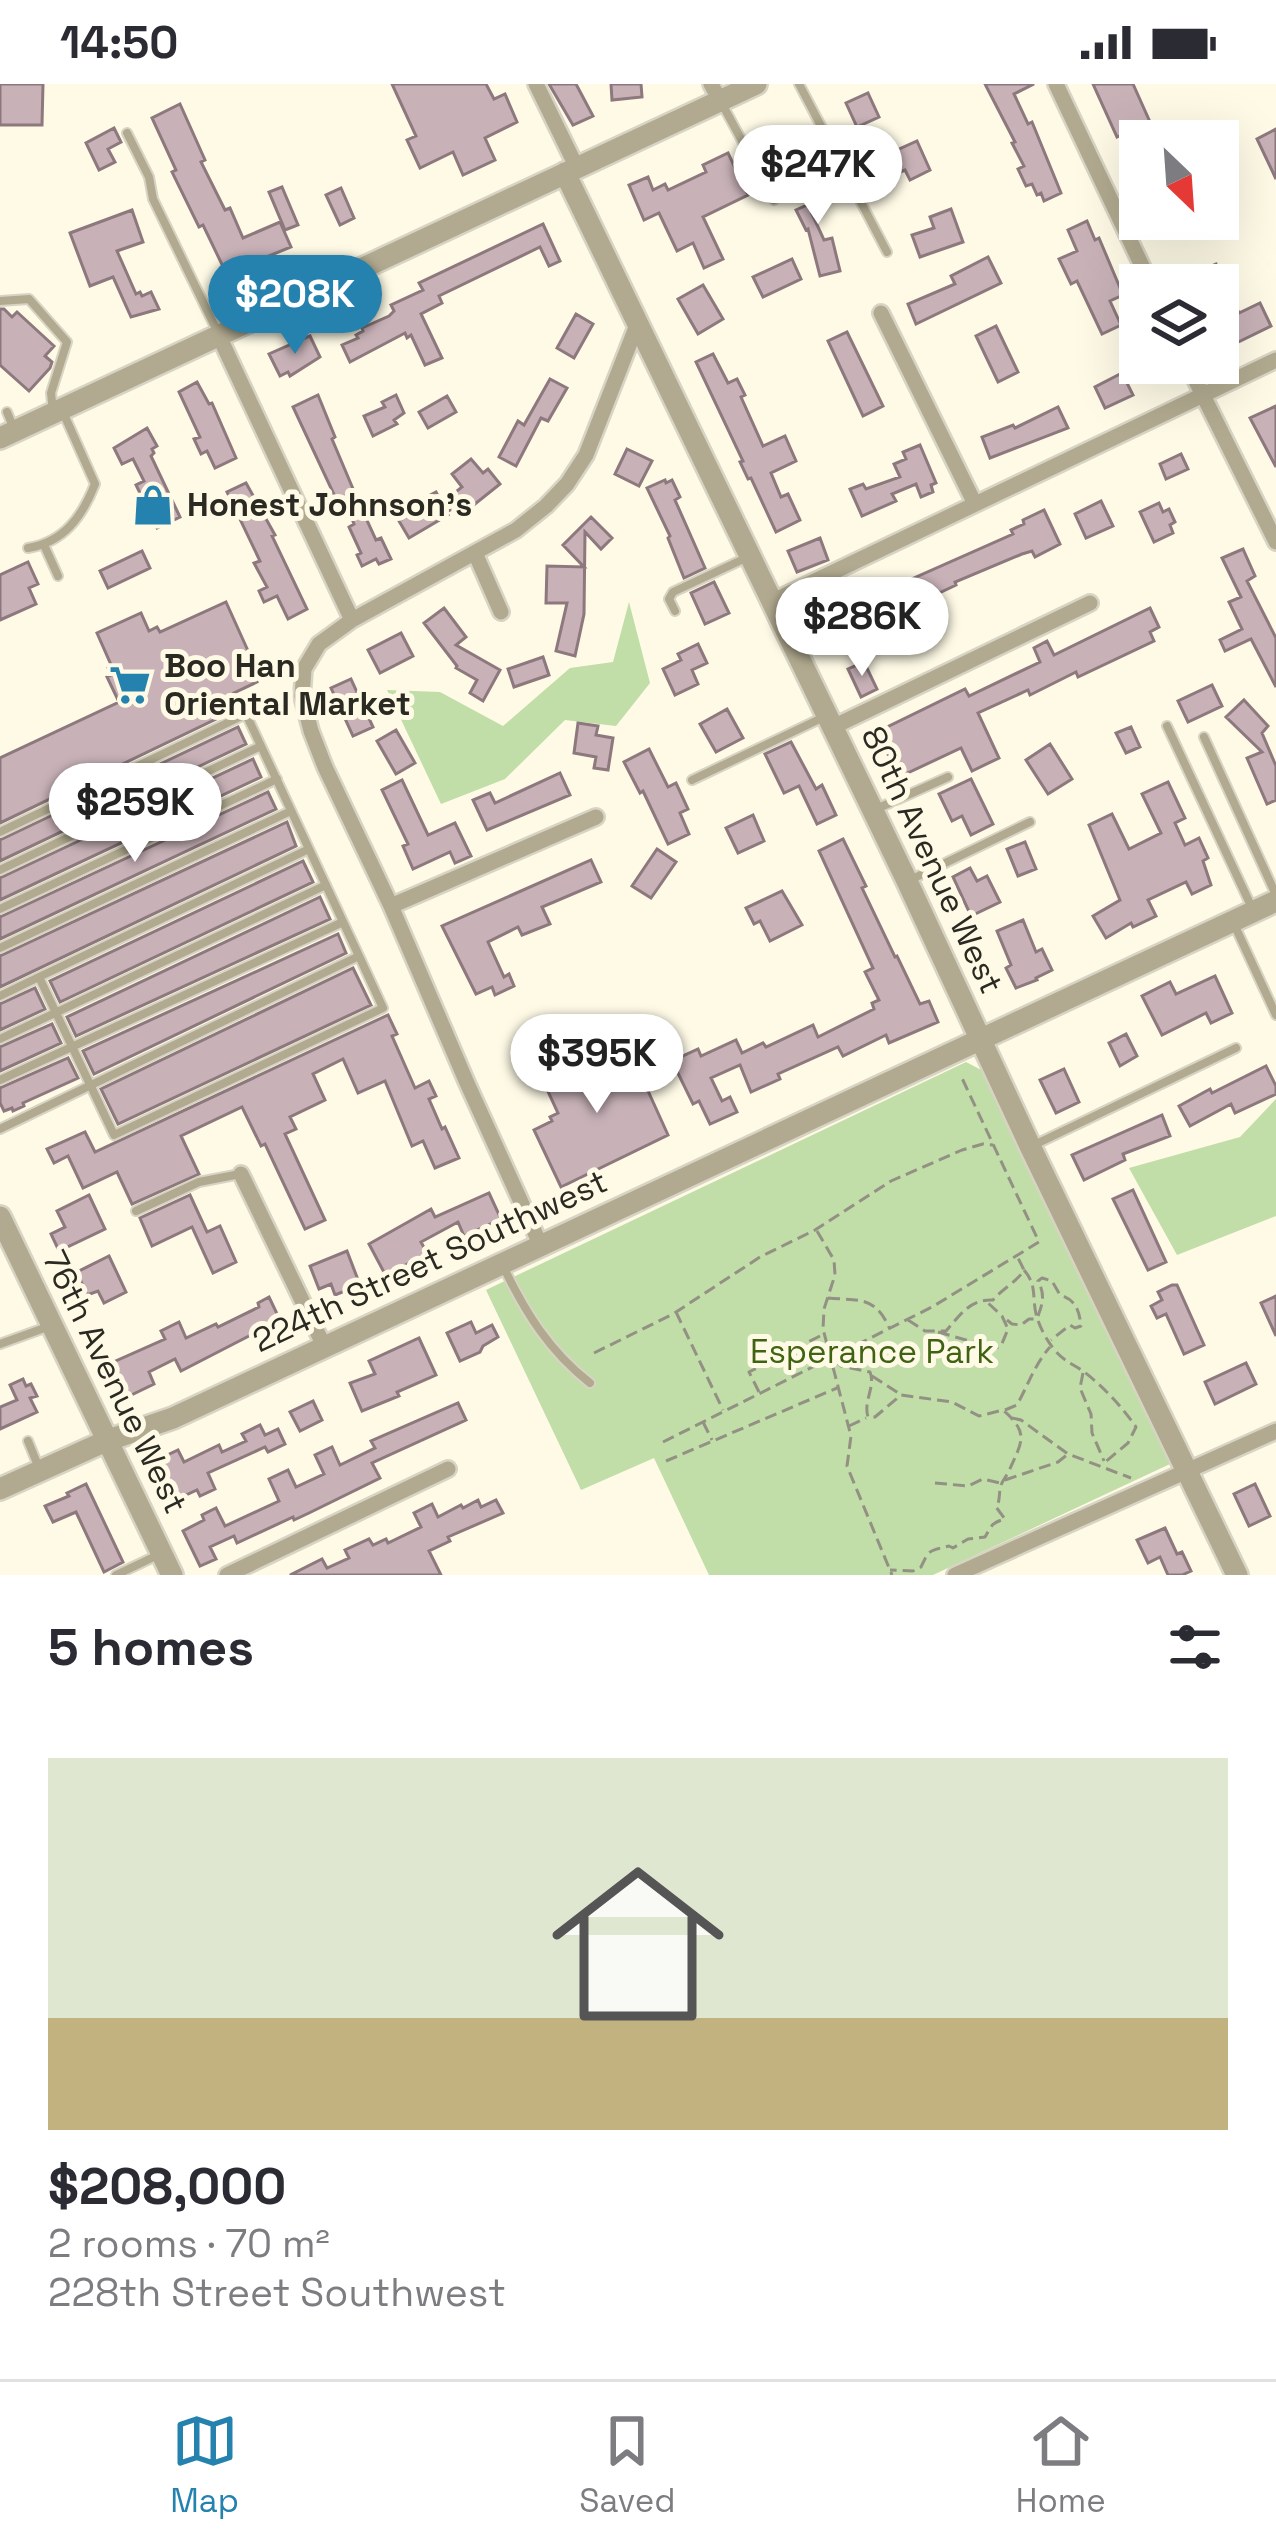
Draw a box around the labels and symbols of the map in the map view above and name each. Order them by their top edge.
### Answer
north arrow [1119,120,1239,240]
pin: $247K [734,125,902,227]
pin: $208K [211,255,379,357]
shop icon: Honest Johnson's [130,482,176,528]
place label: Honest Johnson's [187,484,472,526]
pin: $286K [778,577,946,679]
place label: Boo Han Oriental Market [164,645,411,725]
supermarket icon: Boo Han Oriental Market [107,662,153,708]
street label: 80th Avenue West [852,720,1012,1000]
pin: $259K [51,763,219,865]
pin: $395K [513,1014,681,1116]
street label: 224th Street Southwest [246,1160,614,1362]
street label: 76th Avenue West [33,1244,197,1520]
park label: Esperance Park [750,1331,994,1373]

